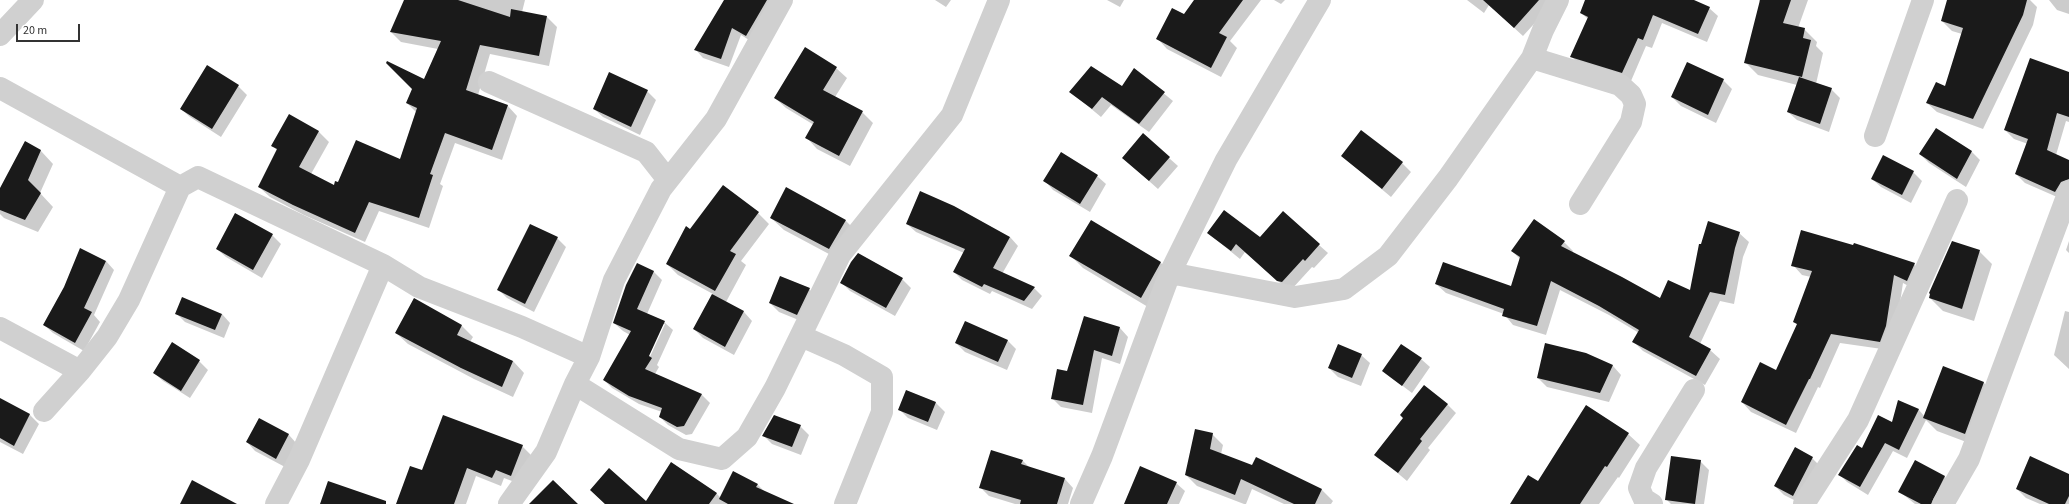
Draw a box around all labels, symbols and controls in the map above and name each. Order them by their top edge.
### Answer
scale bar [18,16,82,42]
text: 20 m [23,22,47,39]

